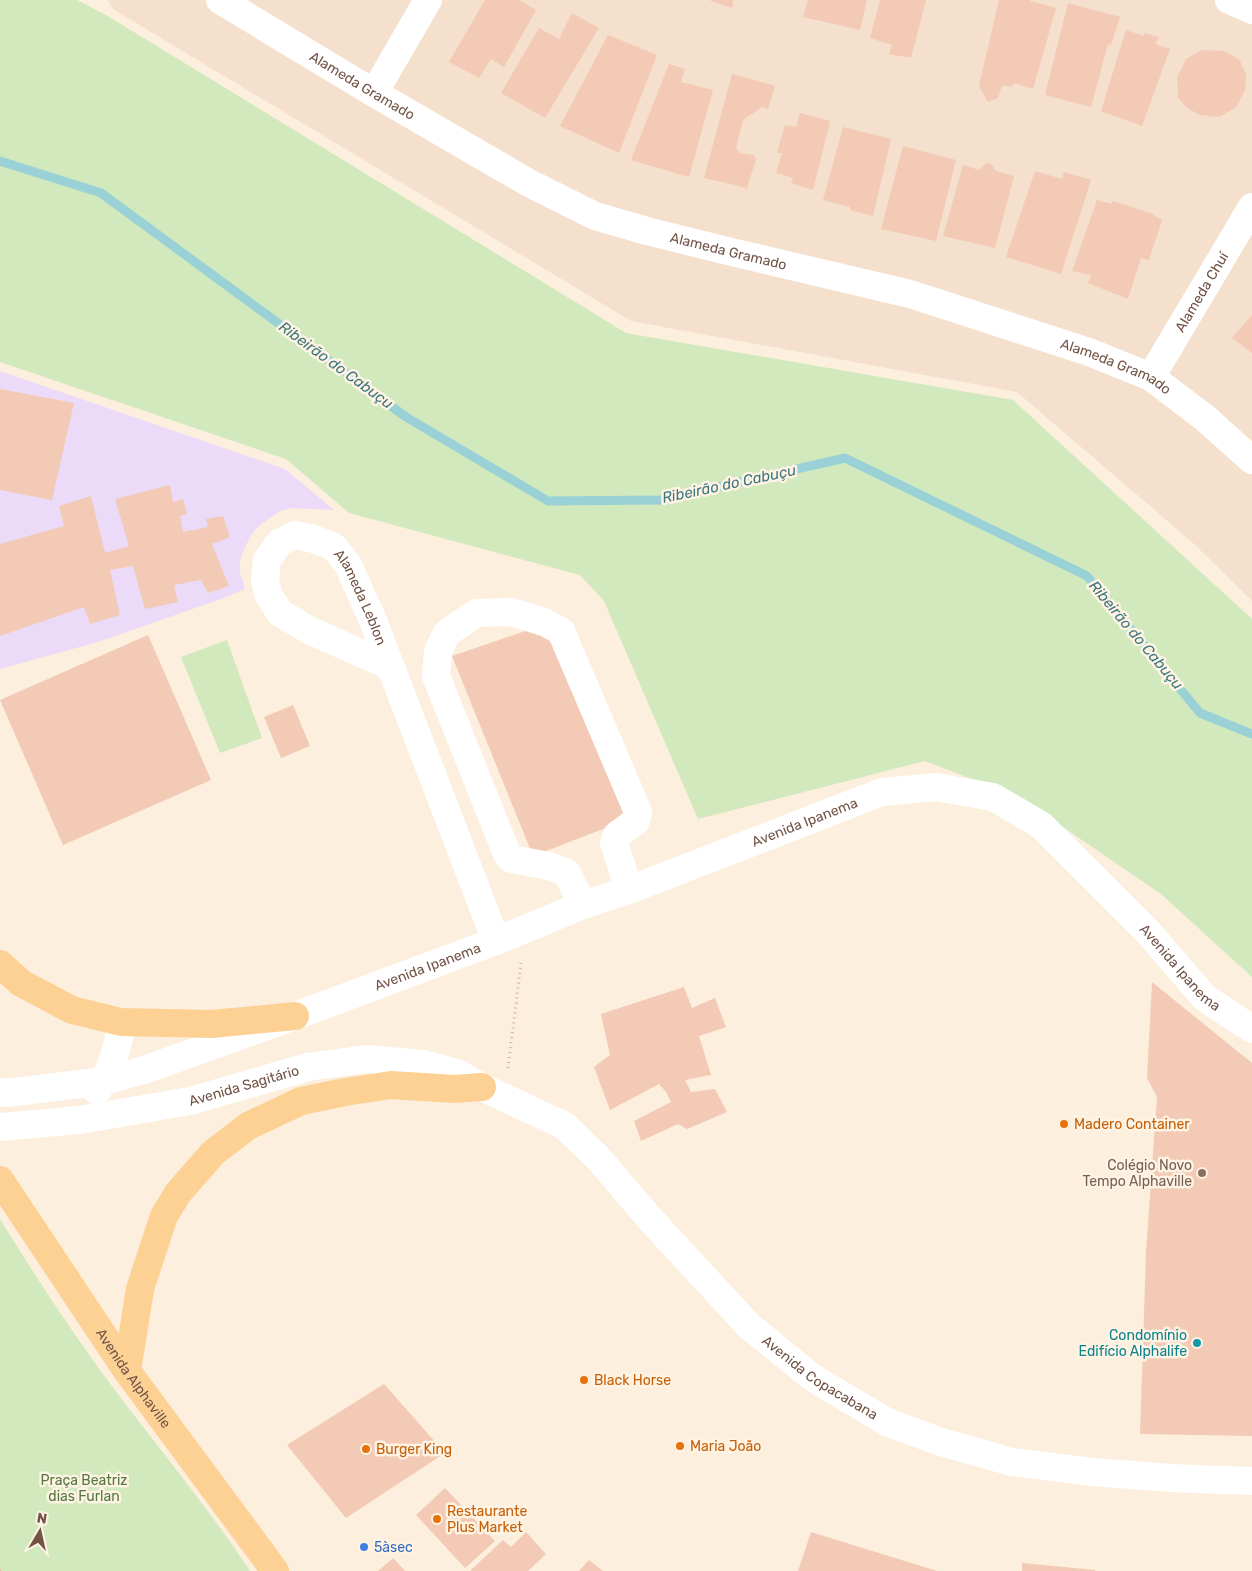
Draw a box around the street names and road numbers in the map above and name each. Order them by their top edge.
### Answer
street label: Alameda Gramado [306,48,418,124]
street label: Alameda Gramado [668,229,788,274]
street label: Alameda Chuí [1172,249,1233,335]
street label: Alameda Gramado [1058,335,1174,398]
street label: Alameda Leblon [330,546,390,648]
street label: Avenida Ipanema [749,794,860,851]
street label: Avenida Ipanema [1136,921,1223,1015]
street label: Avenida Ipanema [372,939,483,995]
street label: Avenida Sagitário [187,1062,301,1110]
street label: Avenida Alphaville [92,1325,174,1432]
street label: Avenida Copacabana [759,1332,881,1424]

